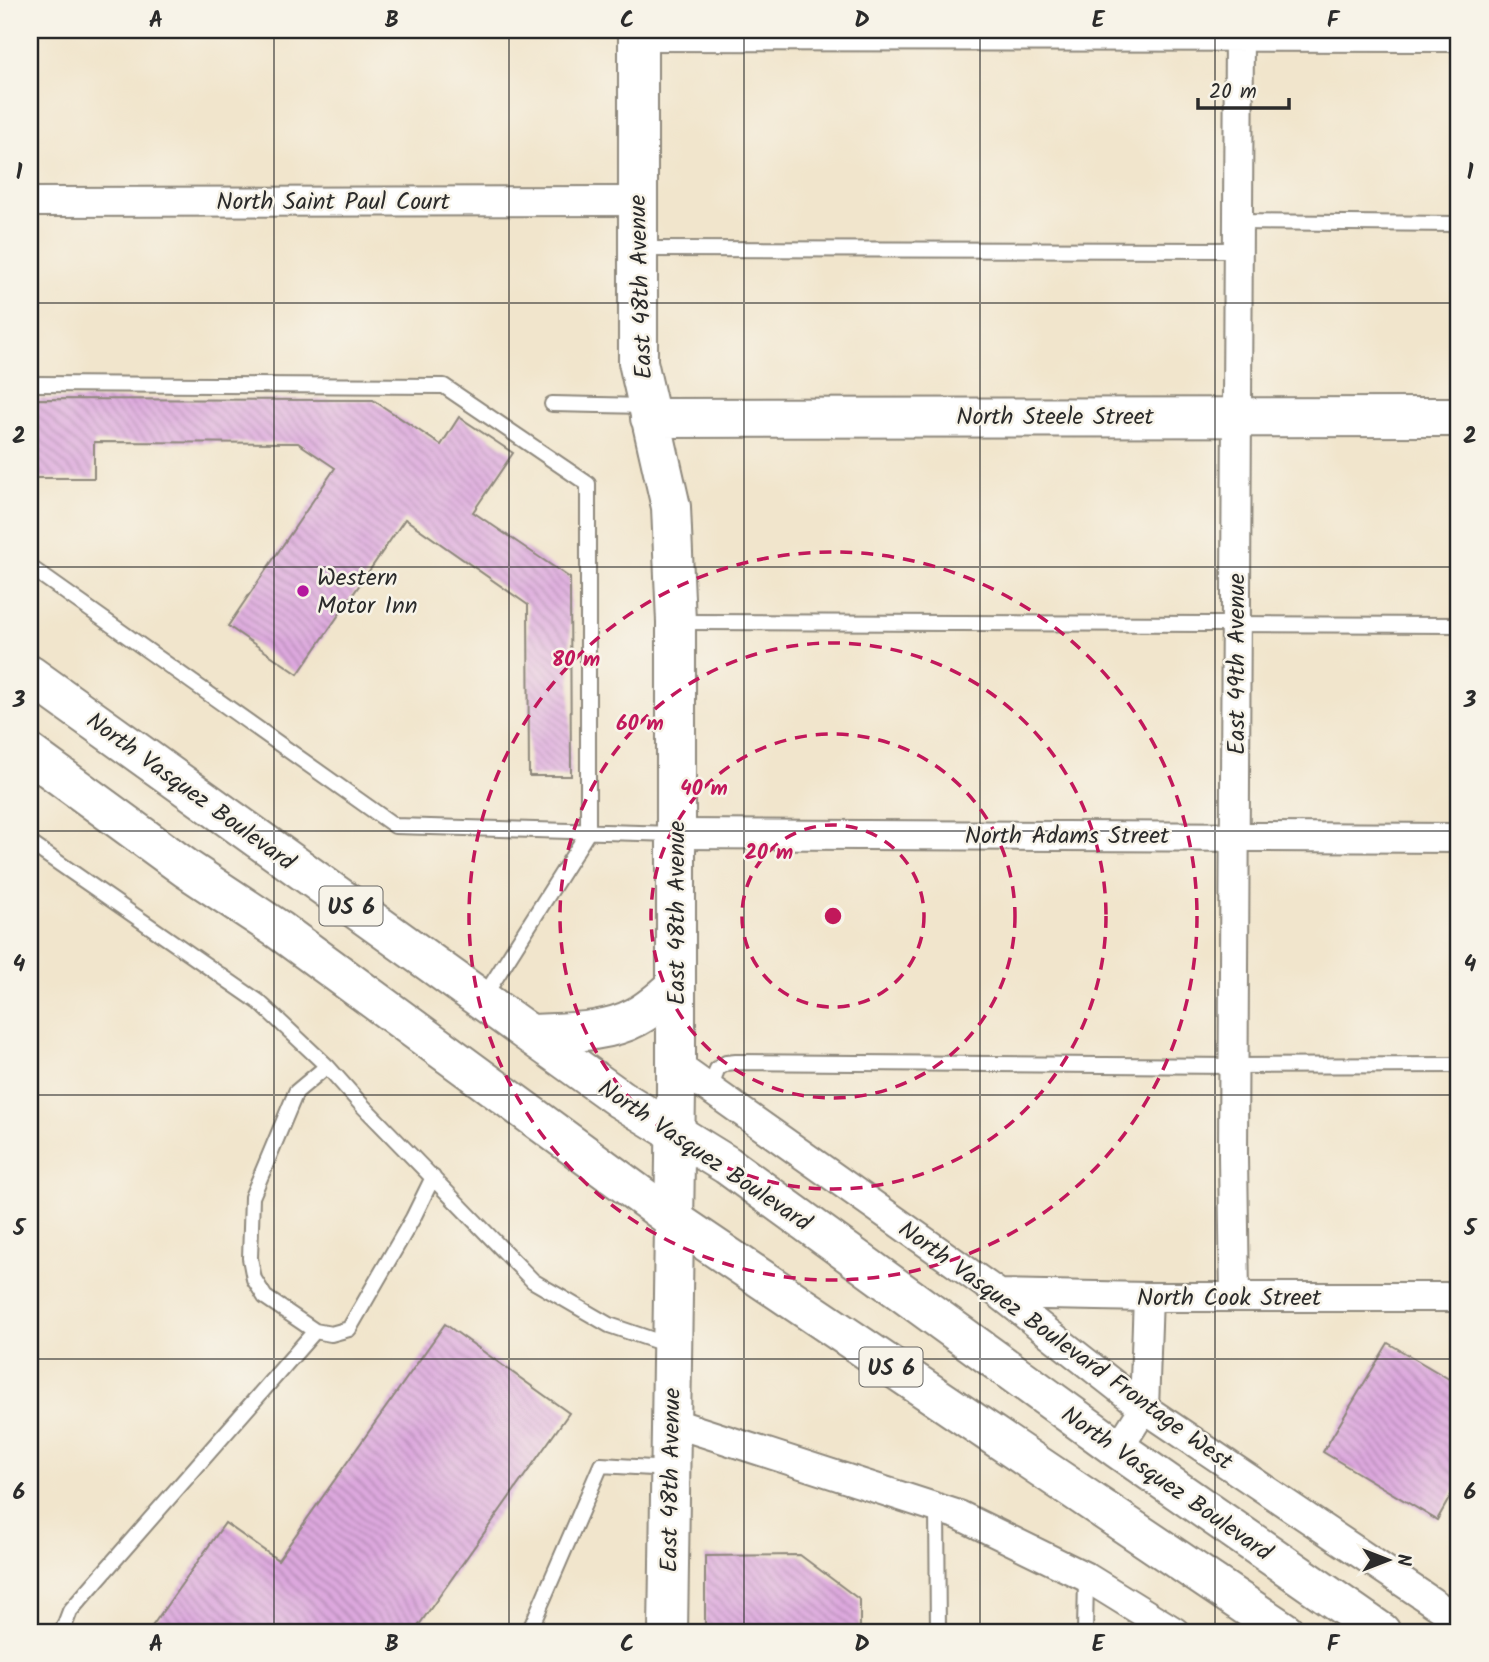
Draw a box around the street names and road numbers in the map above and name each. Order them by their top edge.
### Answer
street label: North Saint Paul Court [216,183,451,222]
street label: East 48th Avenue [619,194,664,380]
street label: North Steele Street [956,398,1155,437]
street label: East 49th Avenue [1218,573,1257,755]
street label: North Vasquez Boulevard [77,703,304,882]
street label: North Adams Street [965,817,1170,856]
street label: East 48th Avenue [658,821,697,1005]
road number: US 6 [320,886,382,925]
street label: North Vasquez Boulevard [589,1070,820,1243]
street label: North Vasquez Boulevard Frontage West [889,1211,1241,1482]
street label: North Cook Street [1137,1279,1322,1318]
road number: US 6 [860,1348,922,1386]
street label: East 48th Avenue [650,1387,693,1573]
street label: North Vasquez Boulevard [1052,1396,1281,1573]

